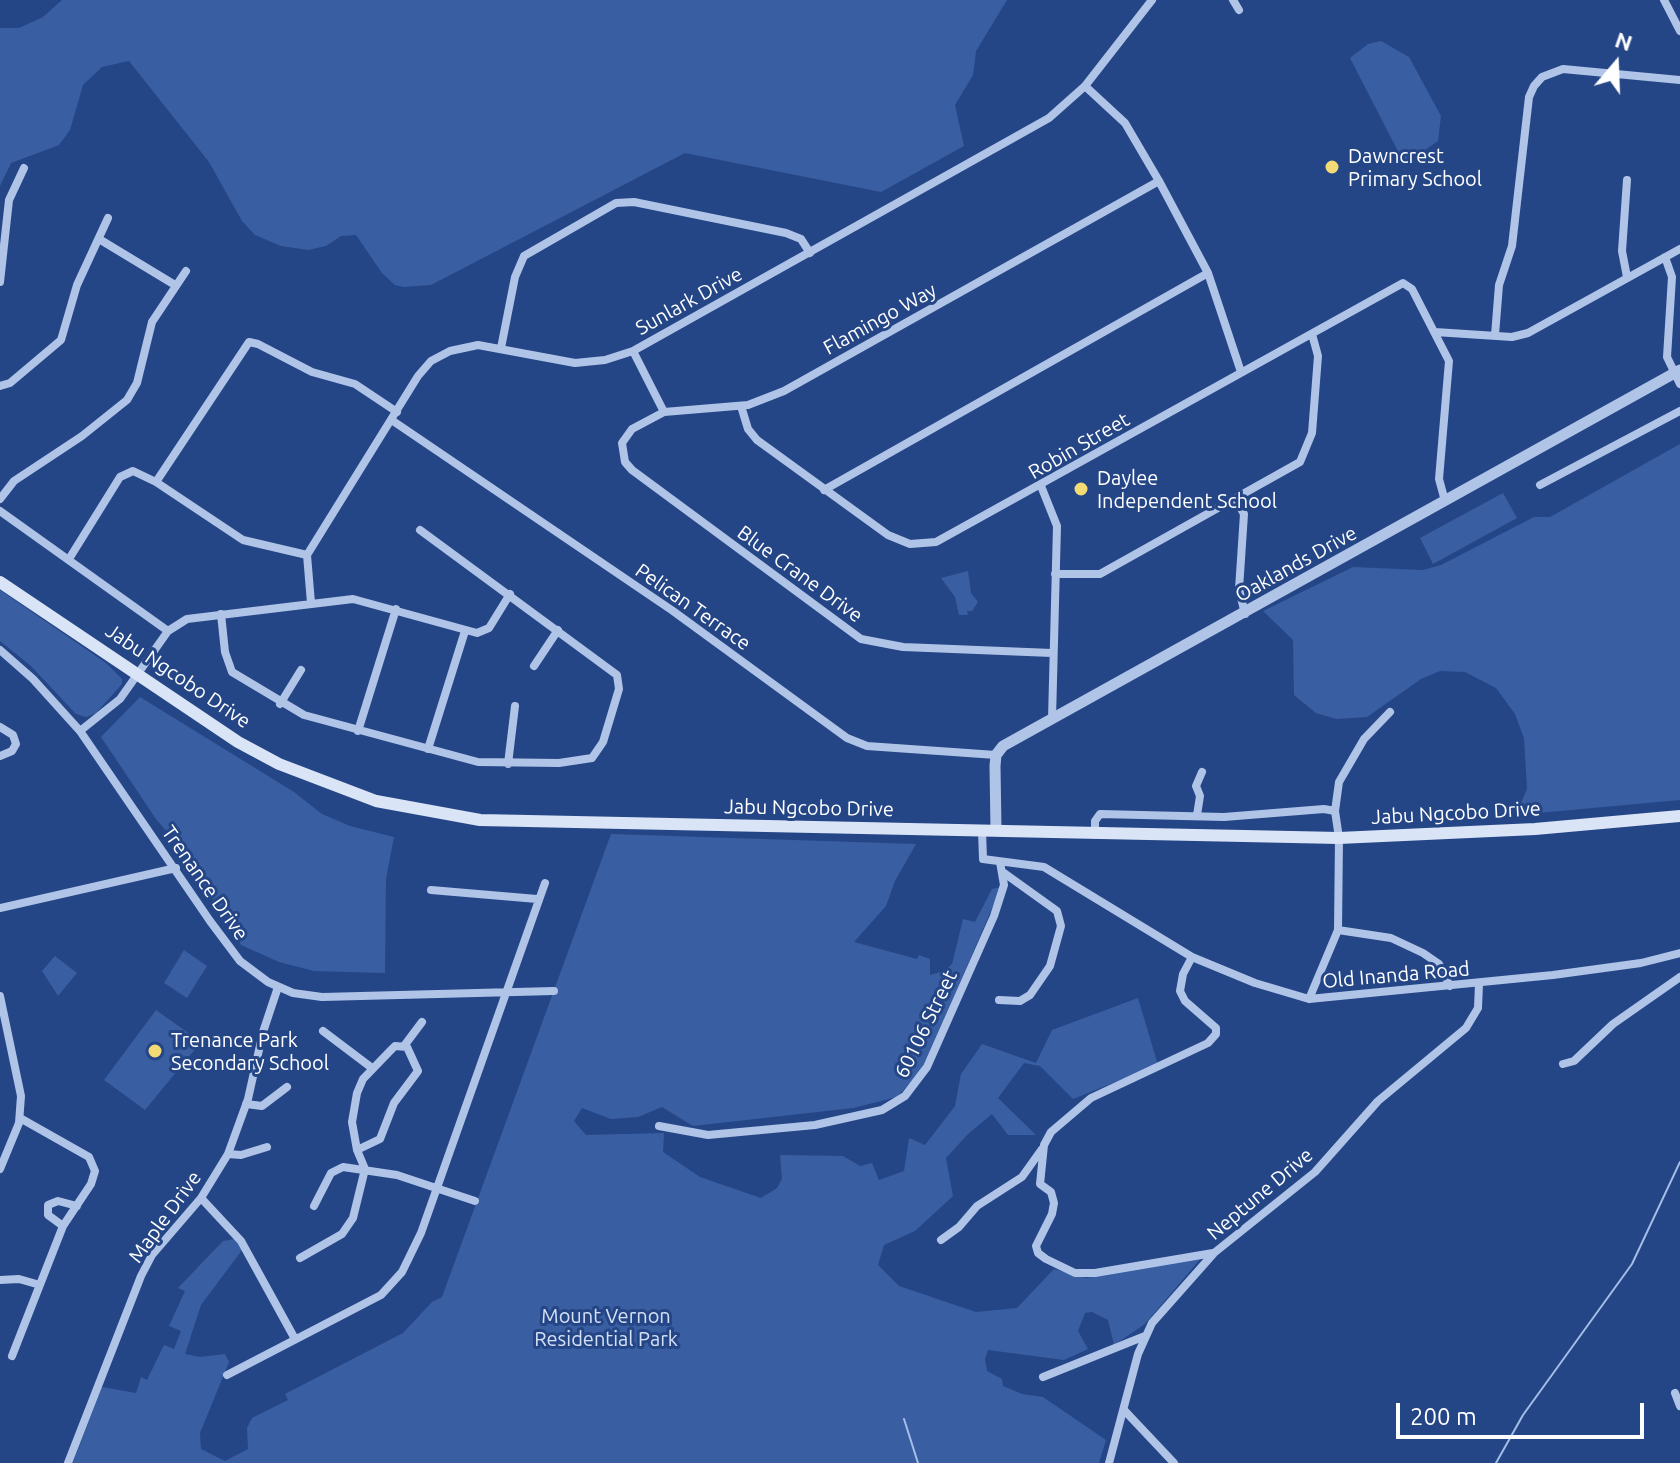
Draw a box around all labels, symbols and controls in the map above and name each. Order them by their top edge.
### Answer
north arrow [1576,24,1656,104]
text: N [1612,26,1636,55]
place label: Dawncrest Primary School [1348,144,1482,191]
marker: Dawncrest Primary School [1323,158,1341,176]
street label: Sunlark Drive [631,262,747,340]
street label: Flamingo Way [819,278,941,360]
street label: Robin Street [1024,407,1134,485]
place label: Daylee Independent School [1097,466,1277,513]
marker: Daylee Independent School [1072,480,1090,498]
street label: Blue Crane Drive [733,520,867,628]
street label: Oaklands Drive [1231,521,1361,607]
street label: Pelican Terrace [631,558,755,656]
street label: Jabu Ngcobo Drive [101,619,255,733]
street label: Jabu Ngcobo Drive [724,795,894,821]
street label: Jabu Ngcobo Drive [1371,797,1541,829]
street label: Trenance Drive [157,821,253,945]
street label: Old Inanda Road [1321,957,1471,993]
street label: 60106 Street [890,966,962,1082]
place label: Trenance Park Secondary School [171,1028,329,1075]
marker: Trenance Park Secondary School [146,1042,164,1060]
street label: Neptune Drive [1202,1143,1318,1245]
street label: Maple Drive [124,1166,206,1268]
park label: Mount Vernon Residential Park [534,1304,678,1351]
scale bar [1400,1387,1648,1437]
text: 200 m [1410,1403,1477,1430]

